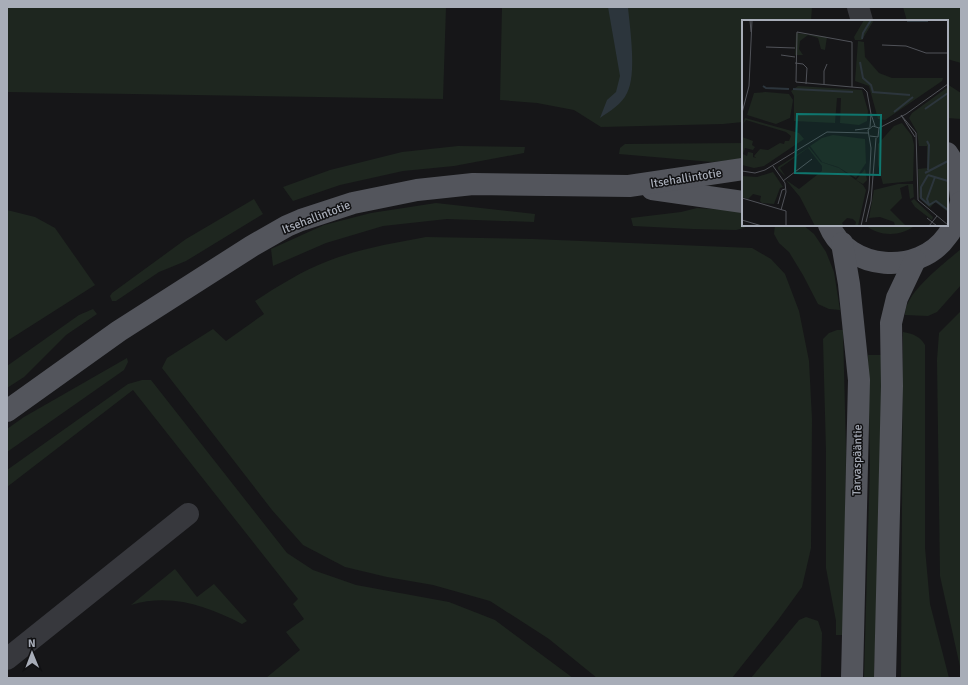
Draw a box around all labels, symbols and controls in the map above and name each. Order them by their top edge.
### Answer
inset map [742,20,948,226]
street label: Itsehallintotie [649,165,723,192]
street label: Itsehallintotie [280,198,352,237]
street label: Tarvaspääntie [849,424,866,496]
north arrow [12,633,52,673]
text: N [28,637,36,650]

